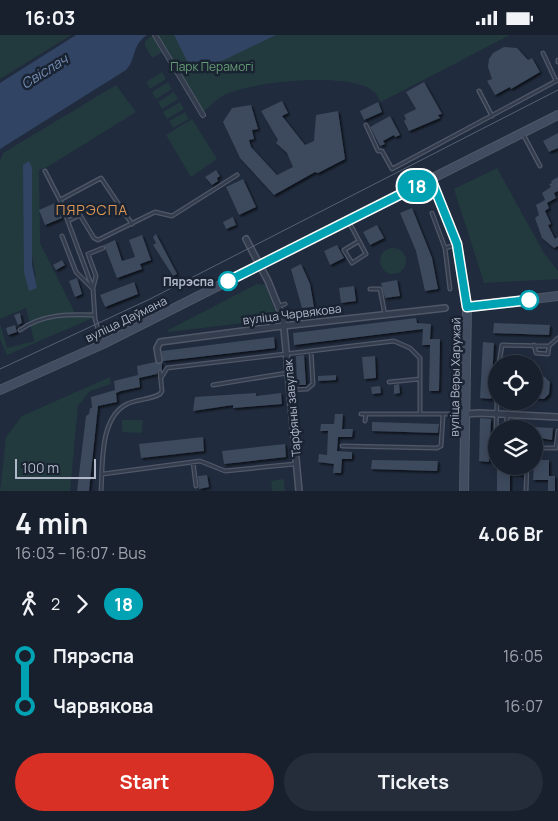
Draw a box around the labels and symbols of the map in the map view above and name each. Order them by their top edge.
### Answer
water label: Свіслач [17,48,72,93]
park label: Парк Перамогі [170,58,254,75]
line badge: 18 [394,170,440,202]
district label: ПЯРЭСПА [56,200,128,219]
marker: Пярэспа [218,271,238,291]
place label: Пярэспа [163,273,214,290]
unlabelled marker [519,290,539,310]
street label: вуліца Даўмана [82,292,170,346]
street label: вуліца Чарвякова [242,300,342,328]
street label: вуліца Веры Харужай [445,317,465,437]
street label: Тарфяны завулак [279,358,305,457]
scale bar [15,456,96,479]

